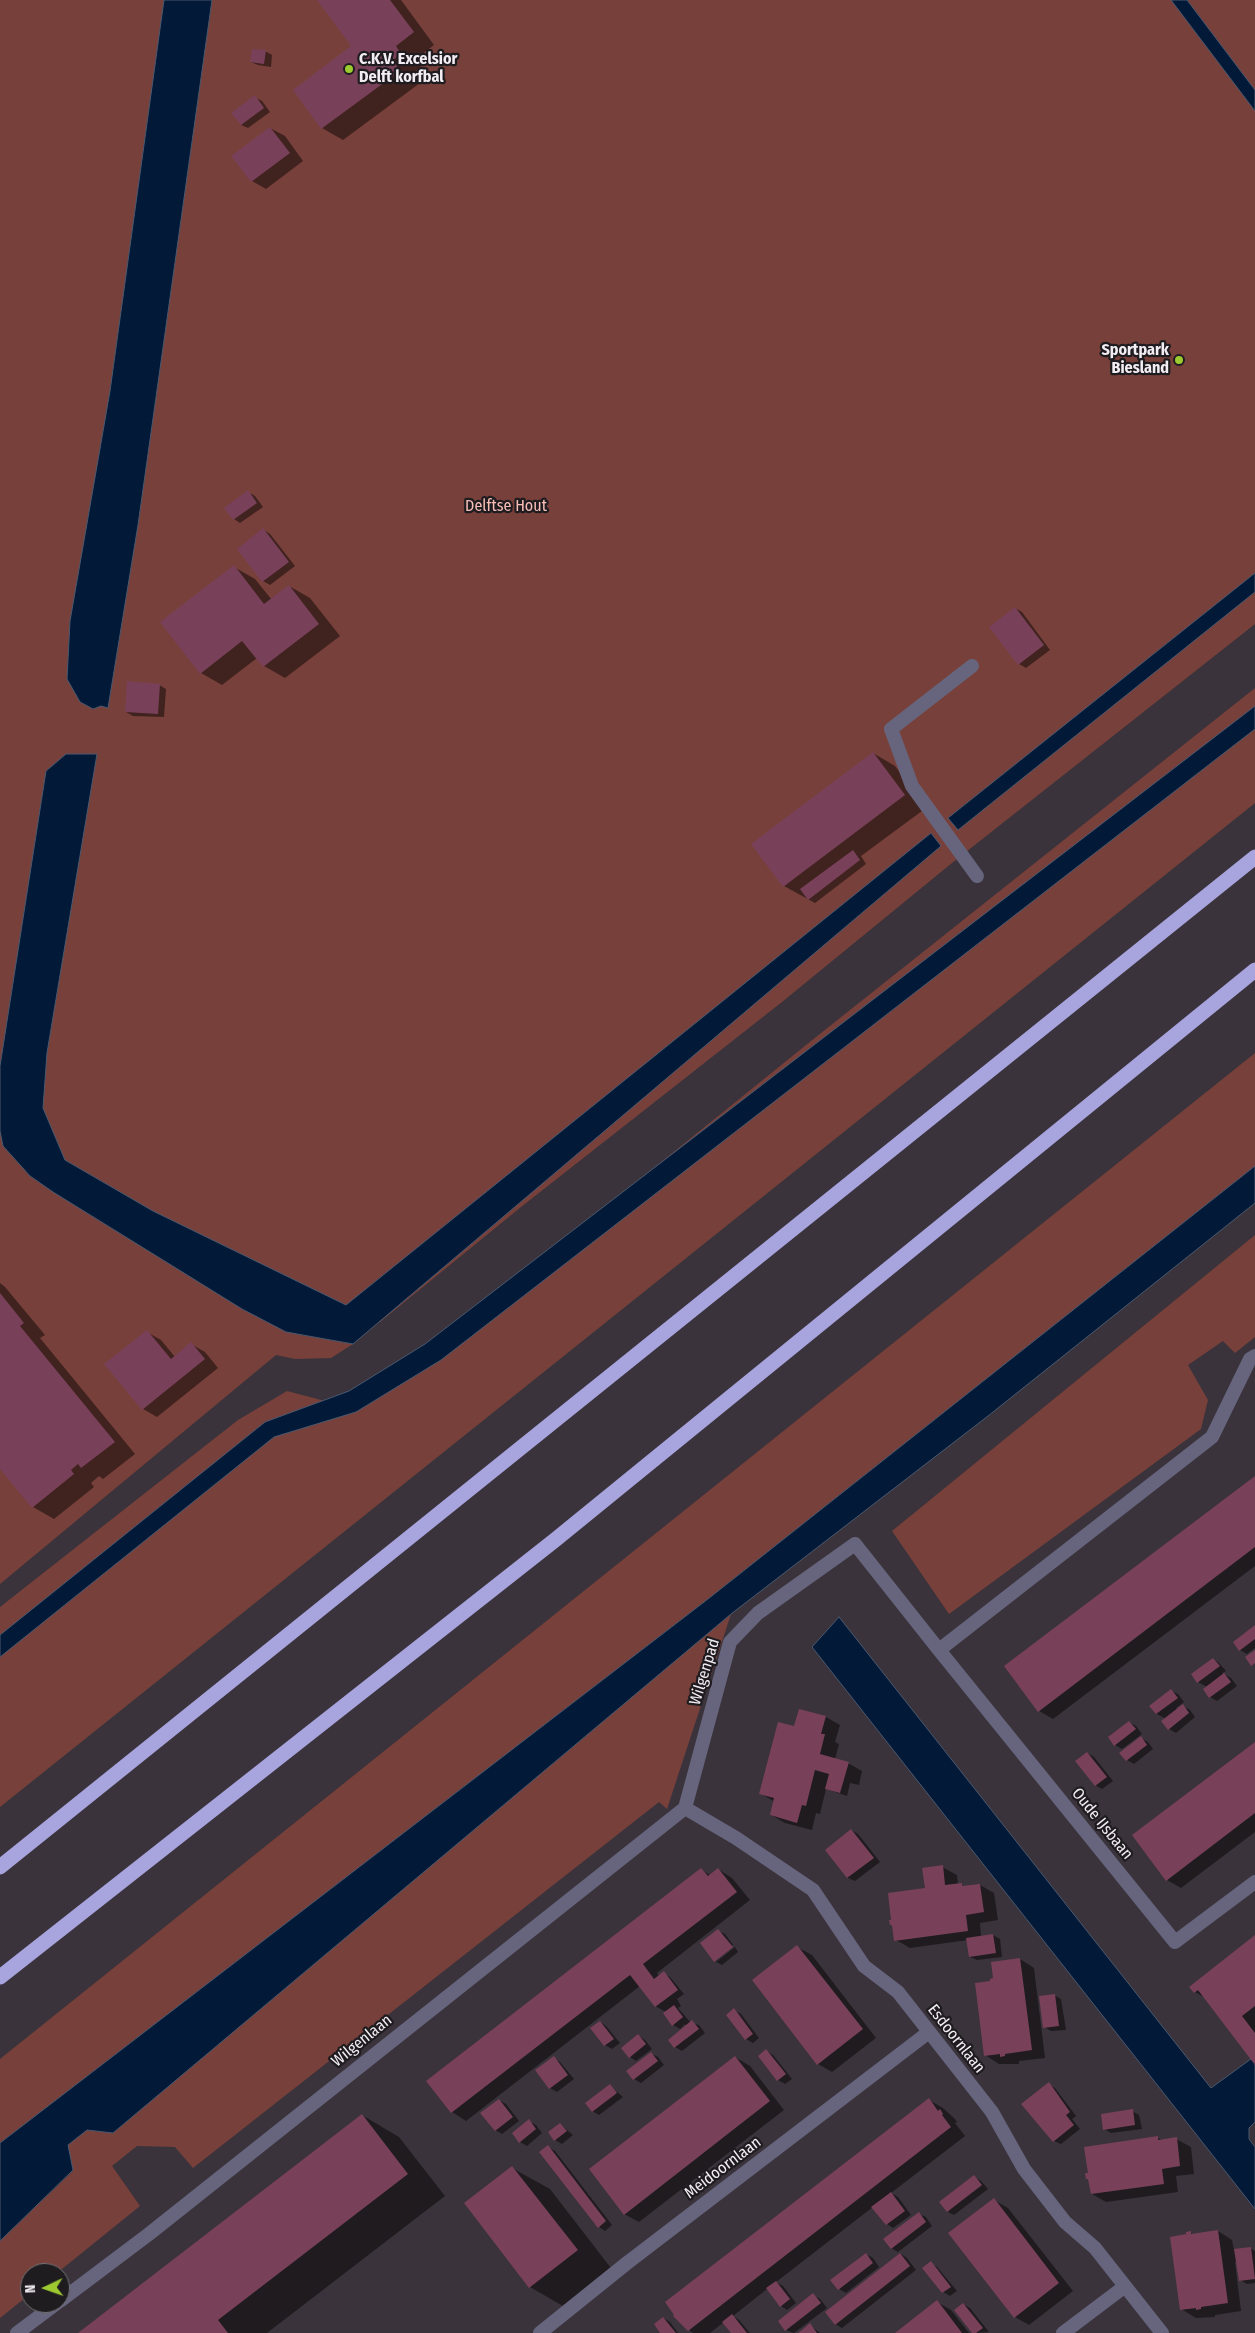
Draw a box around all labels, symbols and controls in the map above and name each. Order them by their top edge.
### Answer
place label: C.K.V. Excelsior Delft korfbal [359,50,457,88]
marker: C.K.V. Excelsior Delft korfbal [343,63,355,75]
place label: Sportpark Biesland [1101,341,1169,379]
marker: Sportpark Biesland [1173,354,1185,366]
park label: Delftse Hout [465,497,547,517]
street label: Wilgenpad [686,1636,724,1708]
street label: Oude IJsbaan [1067,1784,1137,1864]
street label: Esdoornlaan [923,2001,989,2077]
street label: Wilgenlaan [328,2011,396,2071]
street label: Meidoornlaan [681,2133,765,2203]
north arrow [20,2263,70,2313]
text: N [22,2284,39,2293]

